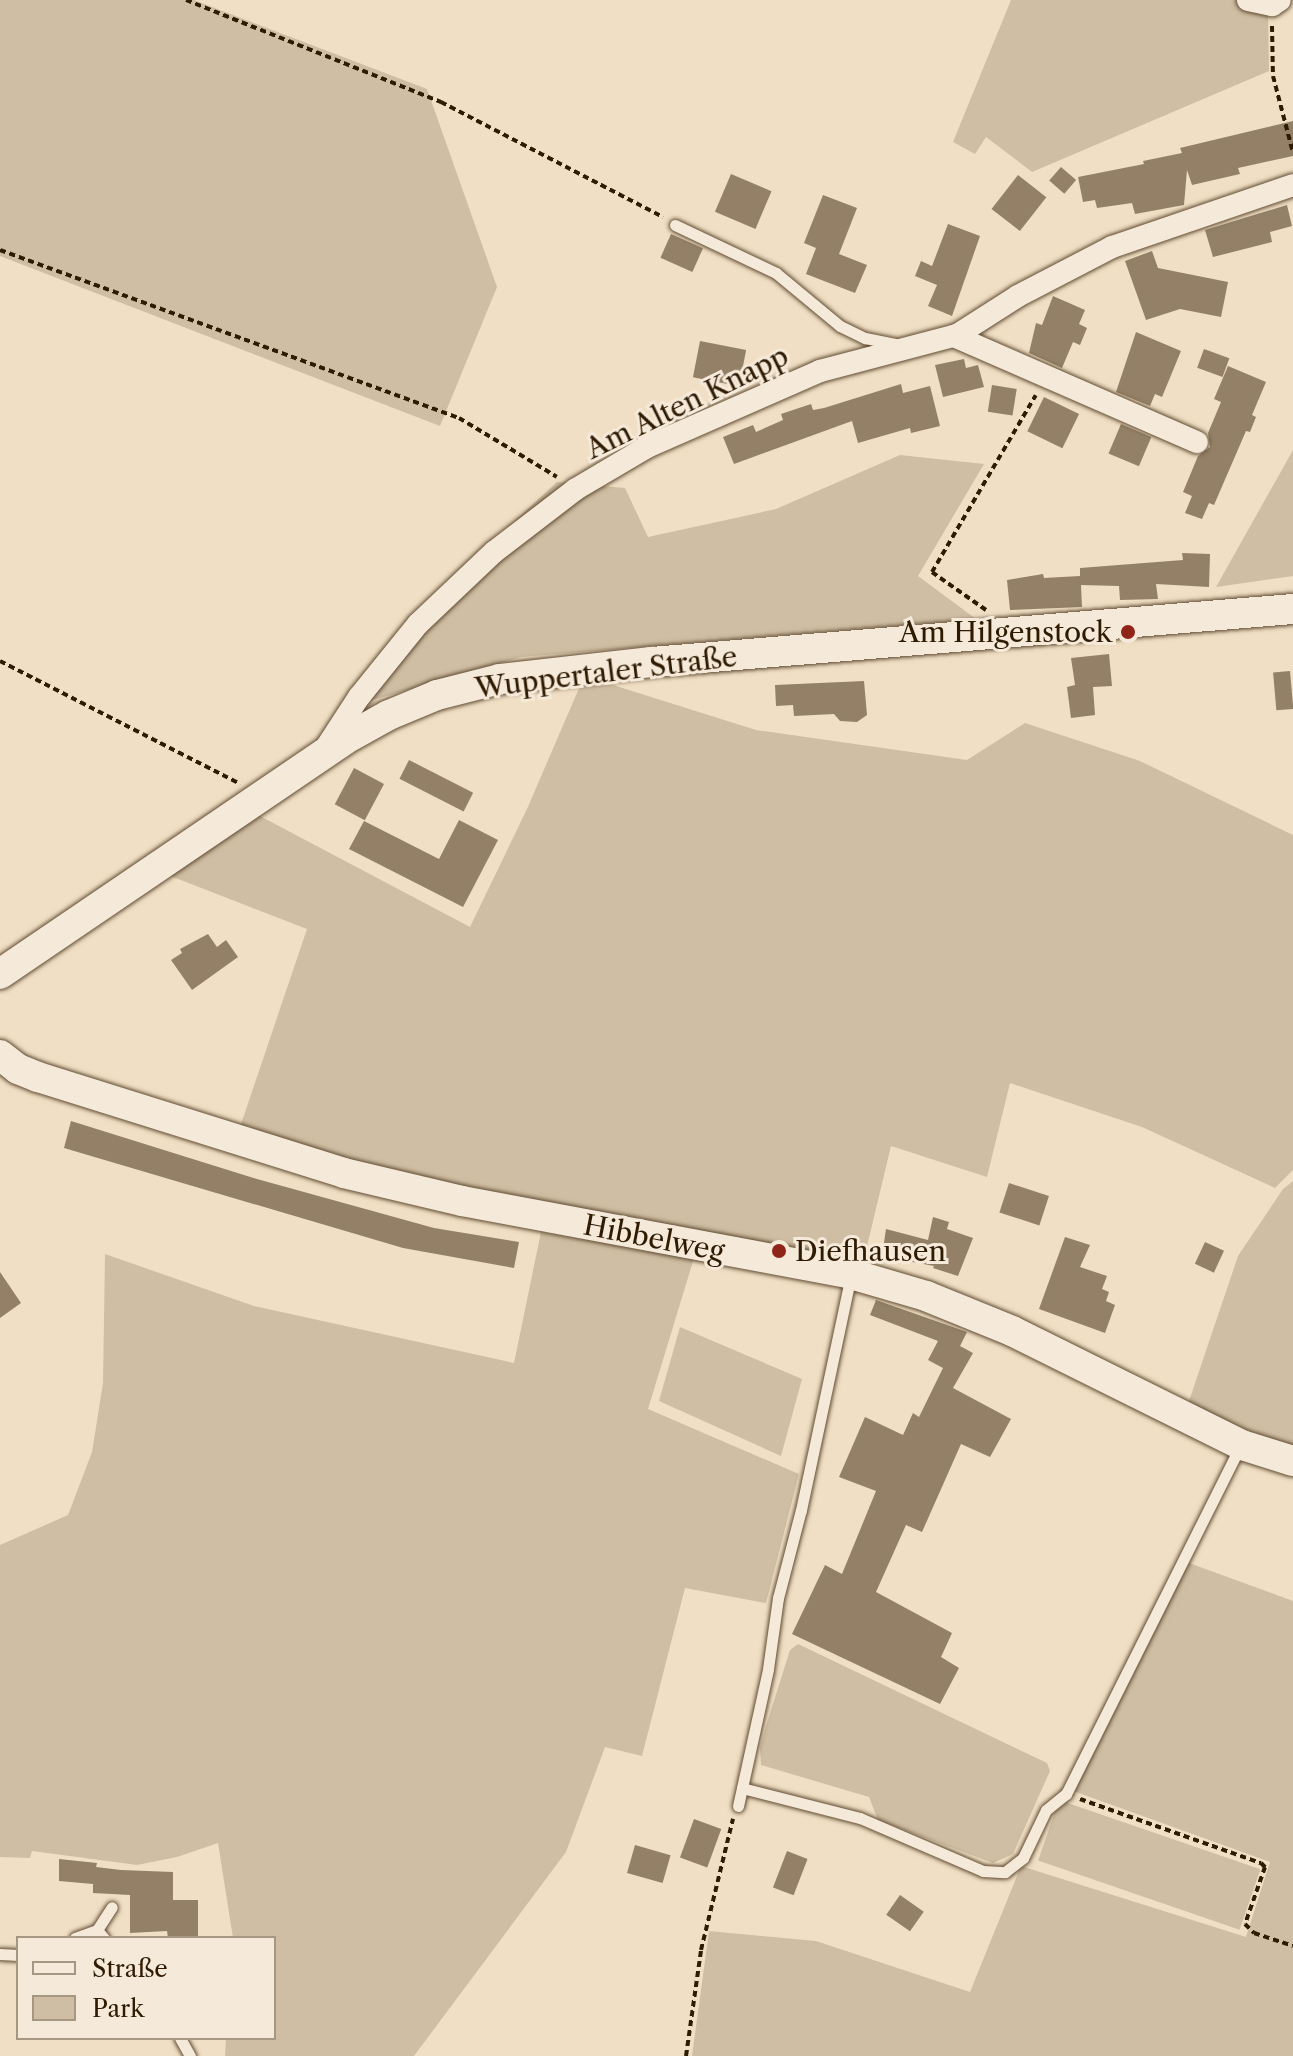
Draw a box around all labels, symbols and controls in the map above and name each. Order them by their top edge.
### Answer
street label: Am Alten Knapp [580,338,794,466]
place label: Am Hilgenstock [899,615,1112,649]
marker: Am Hilgenstock [1119,623,1137,641]
street label: Wuppertaler Straße [473,639,739,705]
street label: Hibbelweg [581,1208,727,1268]
place label: Diefhausen [795,1234,946,1268]
marker: Diefhausen [770,1242,788,1260]
legend [16,1936,276,2040]
text: Straße [92,1954,168,1983]
text: Park [92,1994,144,2023]

